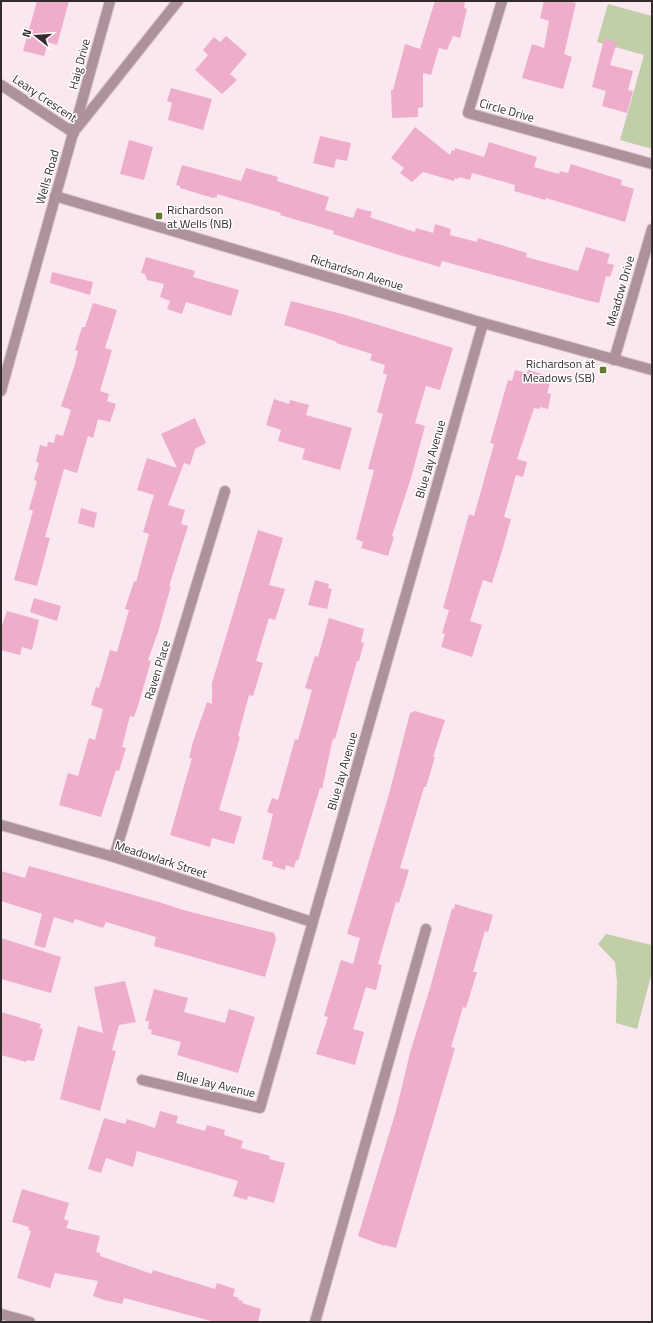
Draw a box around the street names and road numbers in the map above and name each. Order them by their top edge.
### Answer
street label: Haig Drive [63,37,95,91]
street label: Leary Crescent [9,69,82,127]
street label: Circle Drive [477,93,537,127]
street label: Wells Road [30,147,64,207]
street label: Richardson Avenue [308,249,406,295]
street label: Meadow Drive [601,253,639,329]
street label: Blue Jay Avenue [410,418,450,500]
street label: Raven Place [139,638,175,702]
street label: Blue Jay Avenue [322,730,362,812]
street label: Meadowlark Street [112,835,210,883]
street label: Blue Jay Avenue [175,1066,257,1102]

